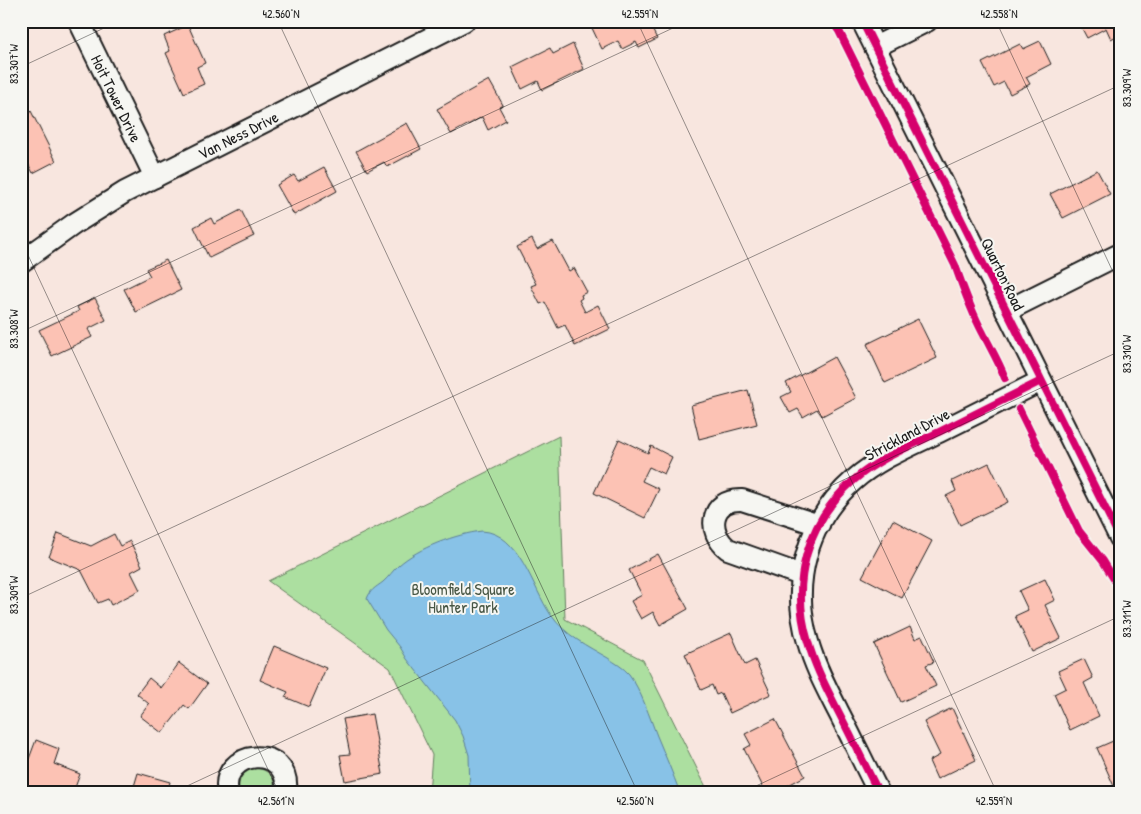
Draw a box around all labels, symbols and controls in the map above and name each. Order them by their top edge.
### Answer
text: 42.560°N [262,5,300,22]
text: 42.559°N [622,5,658,22]
text: 42.558°N [980,5,1018,22]
text: 83.307°W [5,43,22,84]
street label: Hoit Tower Drive [86,51,148,146]
text: 83.309°W [1118,68,1135,107]
street label: Van Ness Drive [194,105,282,164]
street label: Quarton Road [976,234,1030,314]
text: 83.308°W [5,309,22,349]
text: 83.310°W [1118,334,1135,373]
street label: Strickland Drive [861,402,954,466]
text: 83.309°W [5,575,22,614]
park label: Bloomfield Square Hunter Park [411,578,515,618]
text: 83.311°W [1118,600,1135,638]
text: 42.561°N [258,792,294,809]
text: 42.560°N [616,792,654,809]
text: 42.559°N [976,792,1012,809]

